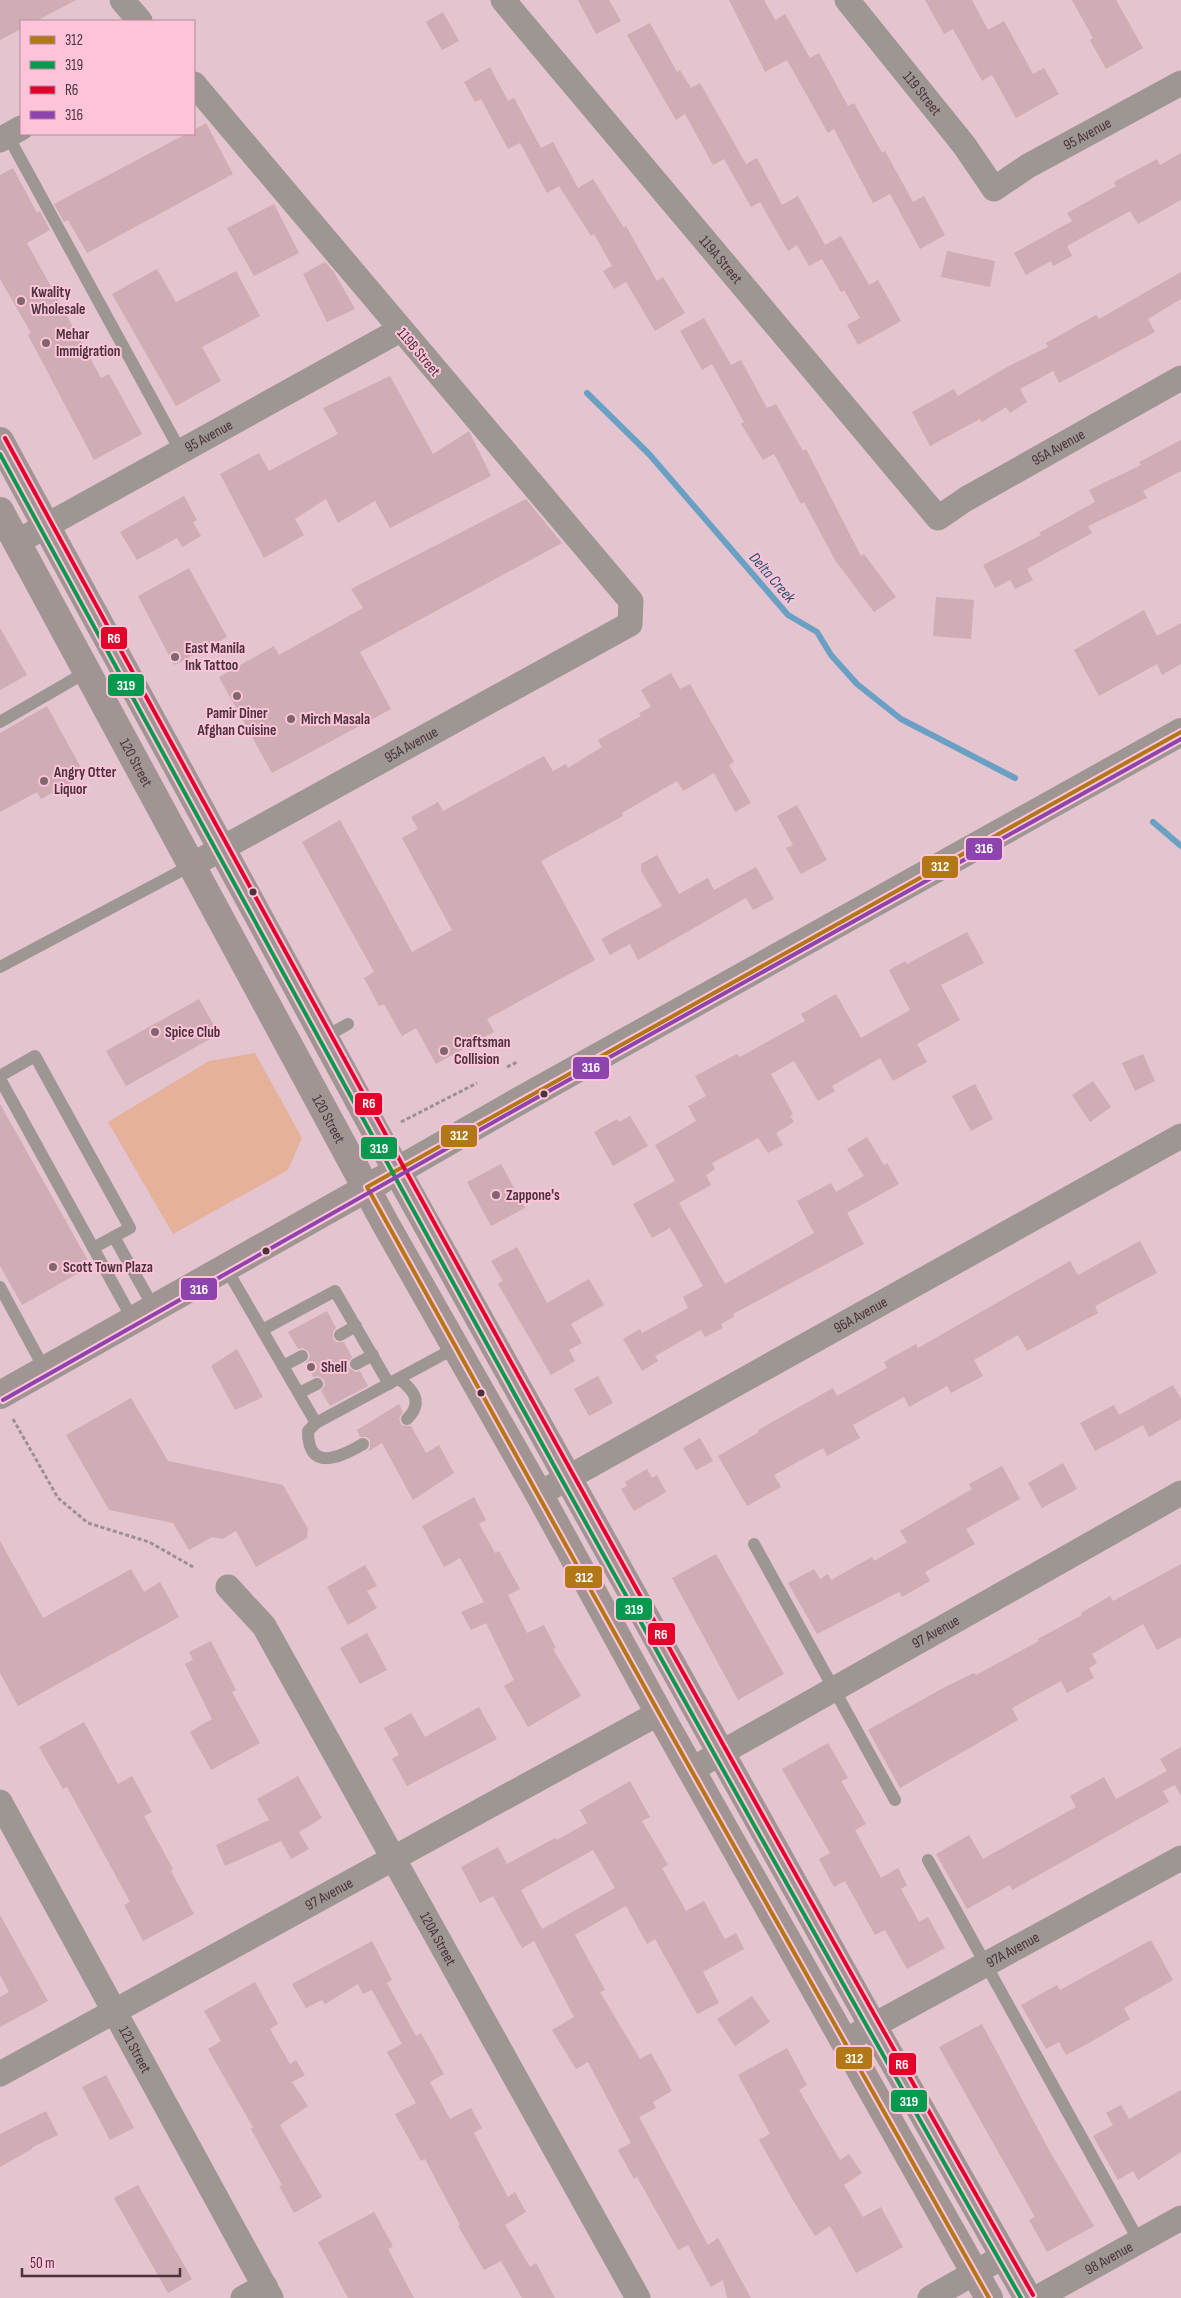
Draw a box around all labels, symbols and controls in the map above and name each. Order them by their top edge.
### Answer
legend [20,20,195,135]
text: 312 [65,31,83,50]
text: 319 [65,56,83,75]
street label: 119 Street [898,68,946,120]
text: R6 [65,81,78,100]
text: 316 [65,106,83,125]
street label: 95 Avenue [1060,114,1115,155]
street label: 119A Street [695,232,747,288]
place label: Kwality Wholesale [31,283,86,319]
marker: Kwality Wholesale [15,295,27,307]
street label: 119B Street [393,324,445,381]
place label: Mehar Immigration [56,325,120,361]
marker: Mehar Immigration [40,337,52,349]
street label: 95 Avenue [182,416,236,457]
street label: 95A Avenue [1028,425,1088,470]
water label: Delta Creek [745,549,800,608]
line badge: R6 [100,626,128,650]
text: R6 [107,630,121,647]
place label: East Manila Ink Tattoo [185,639,245,675]
marker: East Manila Ink Tattoo [169,651,181,663]
line badge: 319 [107,673,145,697]
text: 319 [117,677,136,694]
marker: Pamir Diner Afghan Cuisine [231,690,243,702]
place label: Pamir Diner Afghan Cuisine [197,704,276,740]
place label: Mirch Masala [301,710,370,729]
marker: Mirch Masala [285,713,297,725]
street label: 95A Avenue [381,723,441,767]
street label: 120 Street [115,735,157,791]
place label: Angry Otter Liquor [53,763,117,799]
marker: Angry Otter Liquor [38,775,50,787]
line badge: 316 [965,837,1003,861]
text: 316 [975,840,994,857]
line badge: 312 [921,855,959,879]
text: 312 [931,858,949,875]
unlabelled marker [248,887,258,897]
place label: Spice Club [165,1023,220,1042]
marker: Spice Club [149,1026,161,1038]
place label: Craftsman Collision [454,1033,510,1069]
marker: Craftsman Collision [438,1045,450,1057]
line badge: 316 [572,1056,610,1080]
text: 316 [582,1059,601,1076]
unlabelled marker [539,1089,549,1099]
street label: 120 Street [307,1092,349,1147]
line badge: R6 [354,1092,383,1116]
text: R6 [362,1095,376,1112]
line badge: 312 [440,1124,478,1148]
text: 312 [450,1127,468,1144]
line badge: 319 [360,1136,398,1160]
text: 319 [370,1140,389,1157]
place label: Zappone's [506,1186,560,1205]
marker: Zappone's [490,1189,502,1201]
unlabelled marker [261,1246,271,1256]
place label: Scott Town Plaza [63,1258,153,1277]
marker: Scott Town Plaza [47,1261,59,1273]
line badge: 316 [180,1277,218,1301]
text: 316 [190,1281,209,1298]
street label: 96A Avenue [830,1293,891,1338]
place label: Shell [321,1358,347,1377]
marker: Shell [305,1361,317,1373]
unlabelled marker [476,1388,486,1398]
line badge: 312 [564,1565,603,1589]
text: 312 [575,1569,593,1586]
line badge: 319 [615,1597,653,1621]
text: 319 [625,1601,644,1618]
street label: 97 Avenue [909,1611,963,1653]
line badge: R6 [647,1622,676,1646]
text: R6 [654,1626,668,1643]
street label: 97 Avenue [302,1874,356,1915]
street label: 120A Street [415,1909,460,1970]
street label: 97A Avenue [983,1928,1043,1972]
street label: 121 Street [114,2023,156,2077]
line badge: 312 [835,2046,873,2070]
text: 312 [845,2050,863,2067]
line badge: R6 [888,2052,917,2076]
text: R6 [895,2056,909,2073]
line badge: 319 [890,2089,928,2113]
text: 319 [900,2093,919,2110]
street label: 98 Avenue [1081,2238,1136,2280]
scale bar [22,2246,180,2278]
text: 50 m [30,2254,55,2273]

